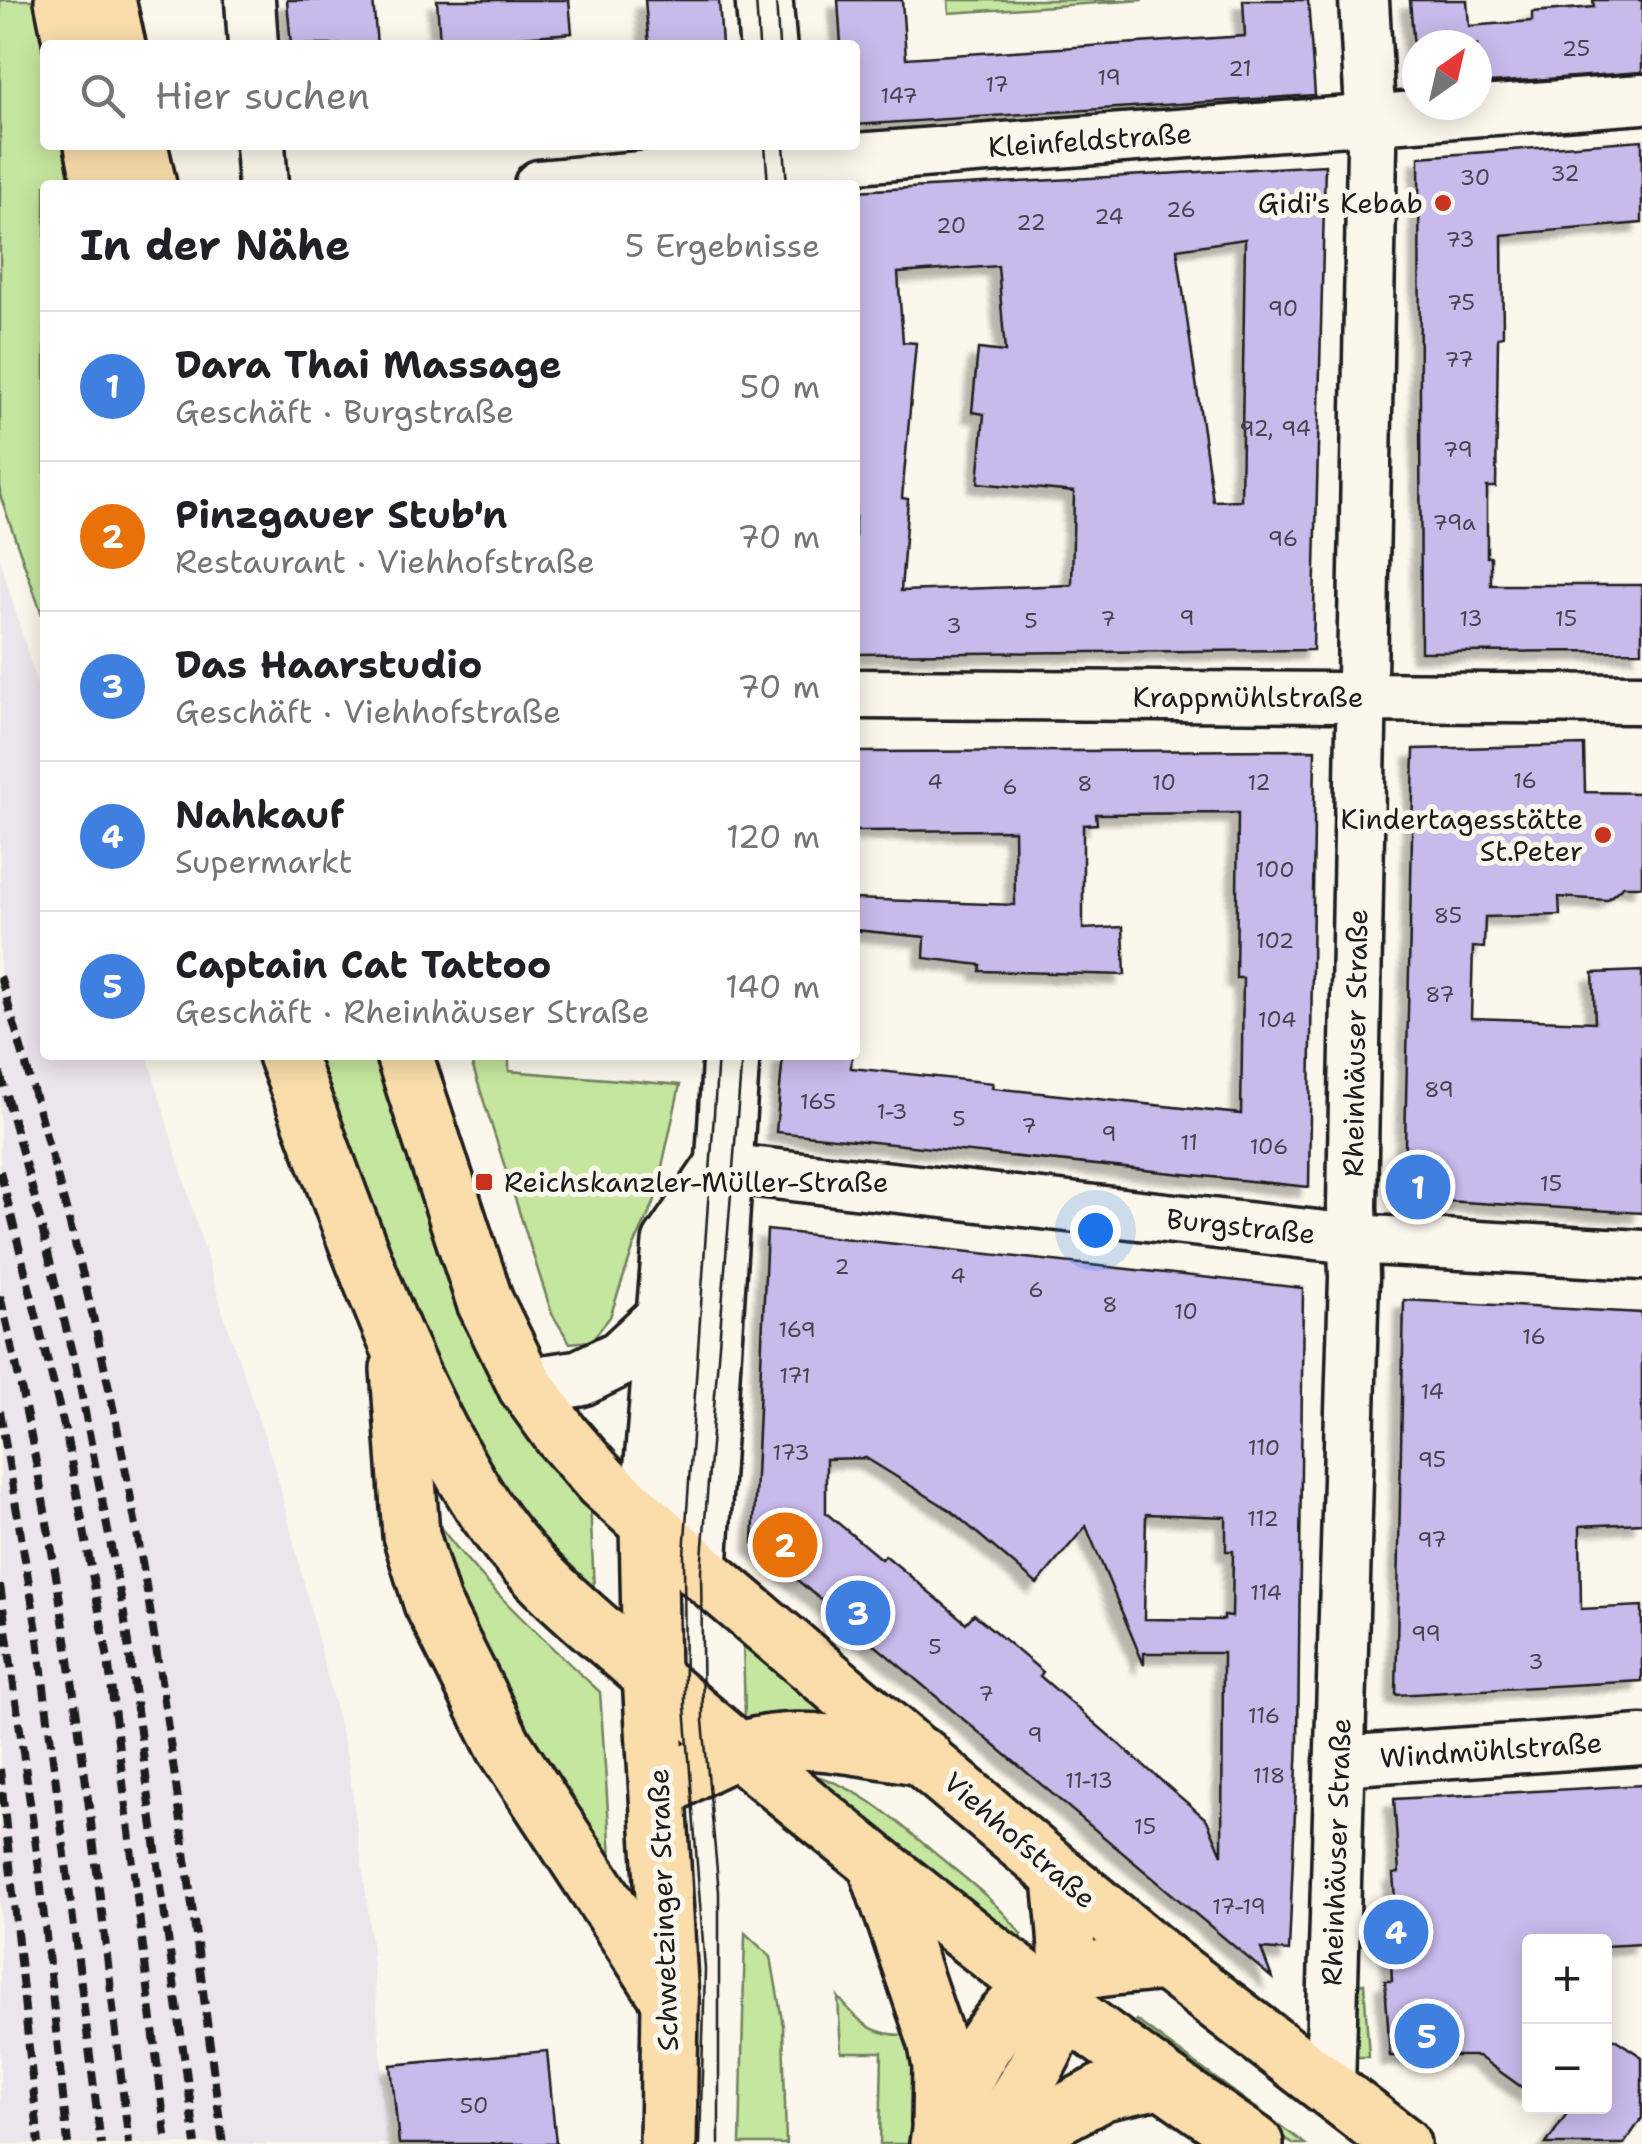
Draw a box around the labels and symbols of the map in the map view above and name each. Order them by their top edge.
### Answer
north arrow [1402,30,1492,120]
house number: 25 [1562,34,1590,63]
house number: 21 [1228,54,1252,83]
house number: 19 [1097,63,1121,92]
house number: 17 [985,70,1009,99]
house number: 147 [880,81,918,110]
street label: Kleinfeldstraße [987,114,1193,166]
house number: 32 [1550,159,1580,188]
house number: 30 [1460,163,1490,192]
place label: Gidi's Kebab [1258,184,1423,222]
marker: Gidi's Kebab [1432,192,1454,214]
house number: 26 [1166,195,1196,224]
house number: 24 [1094,202,1124,231]
house number: 22 [1016,208,1046,237]
house number: 20 [936,211,966,240]
house number: 73 [1445,225,1475,254]
house number: 75 [1447,288,1475,317]
house number: 90 [1268,294,1298,323]
house number: 77 [1444,345,1474,374]
house number: 92, 94 [1239,414,1311,443]
house number: 79 [1443,435,1473,464]
house number: 79a [1432,508,1476,537]
house number: 96 [1268,524,1298,553]
house number: 9 [1179,603,1195,632]
house number: 7 [1100,604,1116,633]
house number: 13 [1459,604,1483,633]
house number: 15 [1555,604,1577,633]
house number: 5 [1024,606,1038,635]
house number: 3 [946,611,962,640]
street label: Krappmühlstraße [1132,678,1364,716]
house number: 16 [1513,766,1537,795]
house number: 4 [927,767,943,796]
house number: 10 [1152,768,1176,797]
house number: 12 [1247,768,1271,797]
house number: 8 [1077,769,1093,798]
house number: 6 [1002,772,1018,801]
place label: Kindertagesstätte St.Peter [1340,800,1583,870]
marker: Kindertagesstätte St.Peter [1592,824,1614,846]
house number: 100 [1255,855,1295,884]
house number: 85 [1434,901,1462,930]
street label: Rheinhäuser Straße [1334,909,1376,1177]
house number: 102 [1256,926,1294,955]
house number: 87 [1425,980,1455,1009]
house number: 104 [1258,1005,1296,1034]
house number: 89 [1424,1075,1454,1104]
house number: 165 [800,1087,836,1116]
house number: 1-3 [877,1097,907,1126]
house number: 5 [952,1104,966,1133]
house number: 7 [1021,1111,1037,1140]
house number: 9 [1101,1119,1117,1148]
house number: 11 [1180,1128,1198,1157]
house number: 106 [1250,1132,1289,1161]
pin: 1 [1386,1150,1450,1224]
place label: Reichskanzler-Müller-Straße [504,1163,889,1201]
house number: 15 [1540,1169,1562,1198]
marker: Reichskanzler-Müller-Straße [473,1171,495,1193]
street label: Burgstraße [1165,1199,1317,1253]
your location [1070,1205,1121,1256]
house number: 2 [834,1252,850,1281]
house number: 4 [950,1261,966,1290]
house number: 6 [1028,1275,1044,1304]
house number: 8 [1102,1290,1118,1319]
house number: 10 [1174,1297,1198,1326]
house number: 169 [778,1315,816,1344]
house number: 16 [1522,1322,1546,1351]
house number: 171 [779,1361,811,1390]
house number: 14 [1420,1377,1444,1406]
house number: 110 [1248,1433,1280,1462]
house number: 173 [772,1438,810,1467]
house number: 95 [1418,1445,1446,1474]
house number: 112 [1247,1504,1279,1533]
pin: 2 [752,1508,818,1582]
house number: 97 [1417,1525,1447,1554]
pin: 3 [826,1576,890,1650]
house number: 114 [1250,1578,1282,1607]
house number: 99 [1411,1619,1441,1648]
house number: 5 [928,1632,942,1661]
house number: 3 [1528,1647,1544,1676]
house number: 7 [978,1679,994,1708]
house number: 116 [1248,1701,1280,1730]
street label: Rheinhäuser Straße [1312,1717,1360,1987]
house number: 9 [1027,1720,1043,1749]
street label: Windmühlstraße [1378,1723,1604,1777]
house number: 118 [1253,1761,1285,1790]
street label: Viehhofstraße [936,1763,1104,1917]
house number: 11-13 [1065,1766,1113,1795]
street label: Schwetzinger Straße [639,1768,687,2052]
house number: 15 [1134,1812,1156,1841]
house number: 17-19 [1212,1892,1266,1921]
pin: 4 [1364,1894,1428,1970]
pin: 5 [1394,1998,1460,2074]
house number: 50 [460,2091,488,2120]

